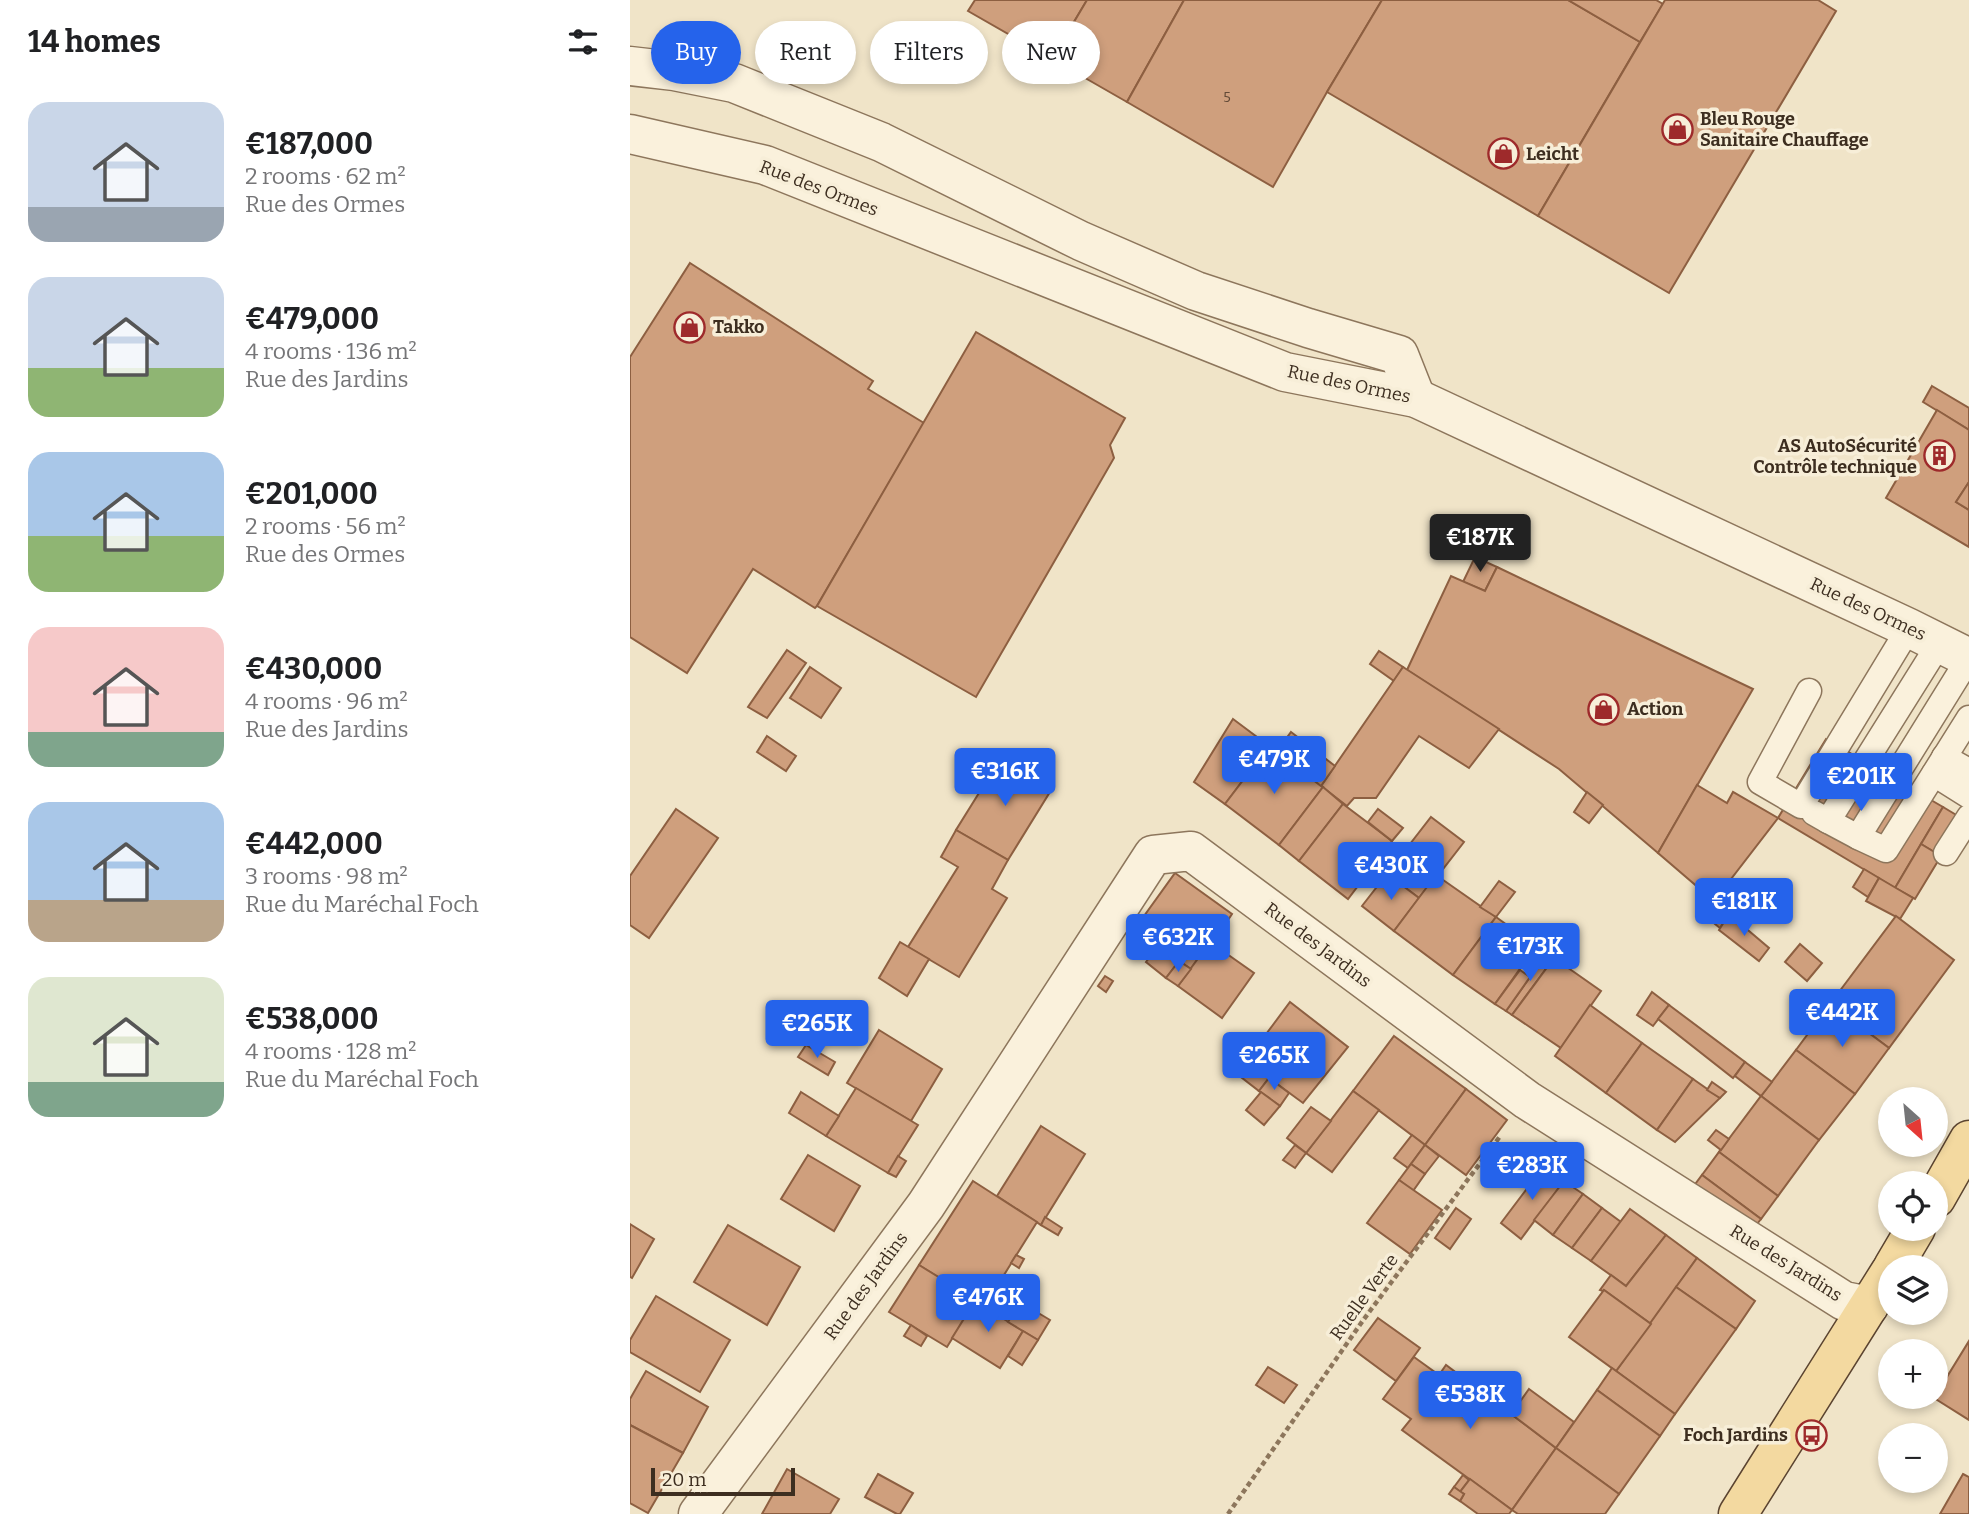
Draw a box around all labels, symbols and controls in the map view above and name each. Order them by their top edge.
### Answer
chip: Buy [651,21,741,84]
chip: Rent [755,21,856,84]
chip: Filters [870,21,988,84]
chip: New [1002,21,1100,84]
icon: filters [564,23,602,61]
text: 14 homes [28,24,161,60]
house number: 5 [1223,89,1231,106]
place label: Bleu Rouge Sanitaire Chauffage [1700,108,1869,151]
shop icon: Bleu Rouge Sanitaire Chauffage [1660,112,1694,146]
text: €187,000 [245,126,373,162]
icon: home [84,130,168,214]
shop icon: Leicht [1486,137,1520,171]
place label: Leicht [1526,143,1579,165]
street label: Rue des Ormes [757,155,881,221]
text: 2 rooms · 62 m² [245,162,406,190]
text: Rue des Ormes [245,190,405,218]
text: €479,000 [245,301,379,337]
icon: home [84,305,168,389]
shop icon: Takko [673,310,707,344]
place label: Takko [713,316,765,338]
text: 4 rooms · 136 m² [245,337,417,365]
street label: Rue des Ormes [1285,360,1413,408]
text: Rue des Jardins [245,365,408,393]
place label: AS AutoSécurité Contrôle technique [1753,435,1917,478]
building icon: AS AutoSécurité Contrôle technique [1923,439,1957,473]
text: €201,000 [245,476,378,512]
icon: home [84,480,168,564]
text: 2 rooms · 56 m² [245,512,406,540]
pin: €187K [1431,514,1529,574]
text: €187K [1446,523,1514,551]
text: Rue des Ormes [245,540,405,568]
street label: Rue des Ormes [1807,573,1929,645]
text: €430,000 [245,651,382,687]
icon: home [84,655,168,739]
text: 4 rooms · 96 m² [245,687,408,715]
shop icon: Action [1587,692,1621,726]
place label: Action [1627,698,1684,720]
text: Rue des Jardins [245,715,408,743]
pin: €479K [1225,736,1323,796]
text: €479K [1238,745,1310,773]
pin: €316K [956,748,1054,808]
pin: €201K [1812,754,1910,813]
text: €316K [970,757,1040,785]
text: €201K [1826,762,1896,790]
text: €442,000 [245,826,383,862]
icon: home [84,830,168,914]
pin: €430K [1342,842,1440,902]
text: €430K [1354,851,1428,879]
text: 3 rooms · 98 m² [245,862,408,890]
pin: €181K [1695,878,1793,938]
text: €181K [1711,887,1777,915]
text: Rue du Maréchal Foch [245,890,479,918]
street label: Rue des Jardins [1260,898,1376,992]
pin: €632K [1129,914,1227,974]
text: €632K [1142,923,1214,951]
pin: €173K [1481,923,1579,983]
text: €173K [1497,932,1563,960]
pin: €442K [1793,990,1891,1049]
text: €442K [1805,998,1879,1026]
pin: €265K [768,1000,866,1060]
text: €538,000 [245,1001,379,1037]
icon: home [84,1005,168,1089]
text: €265K [781,1009,853,1037]
pin: €265K [1225,1032,1323,1092]
text: 4 rooms · 128 m² [245,1037,416,1065]
text: €265K [1238,1041,1310,1069]
text: Rue du Maréchal Foch [245,1065,479,1093]
north arrow [1878,1087,1948,1157]
map controls [1878,1087,1948,1493]
pin: €283K [1483,1142,1581,1202]
text: €283K [1496,1151,1568,1179]
button: locate [1878,1171,1948,1241]
street label: Rue des Jardins [1726,1220,1846,1306]
street label: Rue des Jardins [820,1228,912,1344]
street label: Ruelle Verte [1325,1249,1403,1345]
button: layers [1878,1255,1948,1325]
pin: €476K [939,1274,1037,1334]
text: €476K [952,1283,1024,1311]
button: + [1878,1339,1948,1409]
pin: €538K [1421,1372,1519,1431]
text: €538K [1435,1380,1505,1408]
bus stop icon: Foch Jardins [1794,1418,1828,1452]
button: − [1878,1423,1948,1493]
place label: Foch Jardins [1683,1424,1788,1446]
scale bar [651,1465,794,1497]
text: 20 m [662,1468,706,1491]

